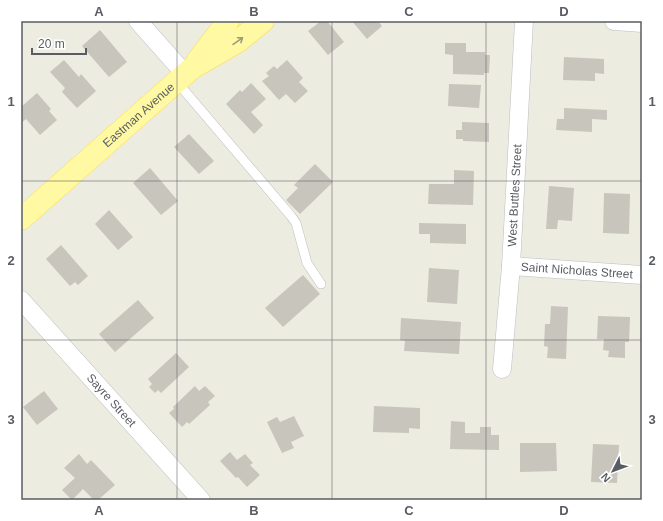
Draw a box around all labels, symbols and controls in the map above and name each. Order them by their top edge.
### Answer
text: A [94,4,104,19]
text: B [249,4,259,19]
text: C [404,4,414,19]
text: D [559,4,569,19]
scale bar [32,30,86,56]
text: 20 m [38,37,65,51]
one-way arrow [232,37,243,45]
street label: Eastman Avenue [100,80,178,150]
text: 1 [7,94,15,109]
text: 1 [648,94,656,109]
street label: West Buttles Street [505,143,524,247]
text: 2 [7,253,15,268]
text: 2 [648,253,656,268]
street label: Saint Nicholas Street [520,260,634,281]
street label: Sayre Street [84,371,139,430]
text: 3 [7,412,15,427]
text: 3 [648,412,656,427]
north arrow [593,451,633,491]
text: N [598,471,613,485]
text: A [94,503,104,518]
text: B [249,503,259,518]
text: C [404,503,414,518]
text: D [559,503,569,518]

